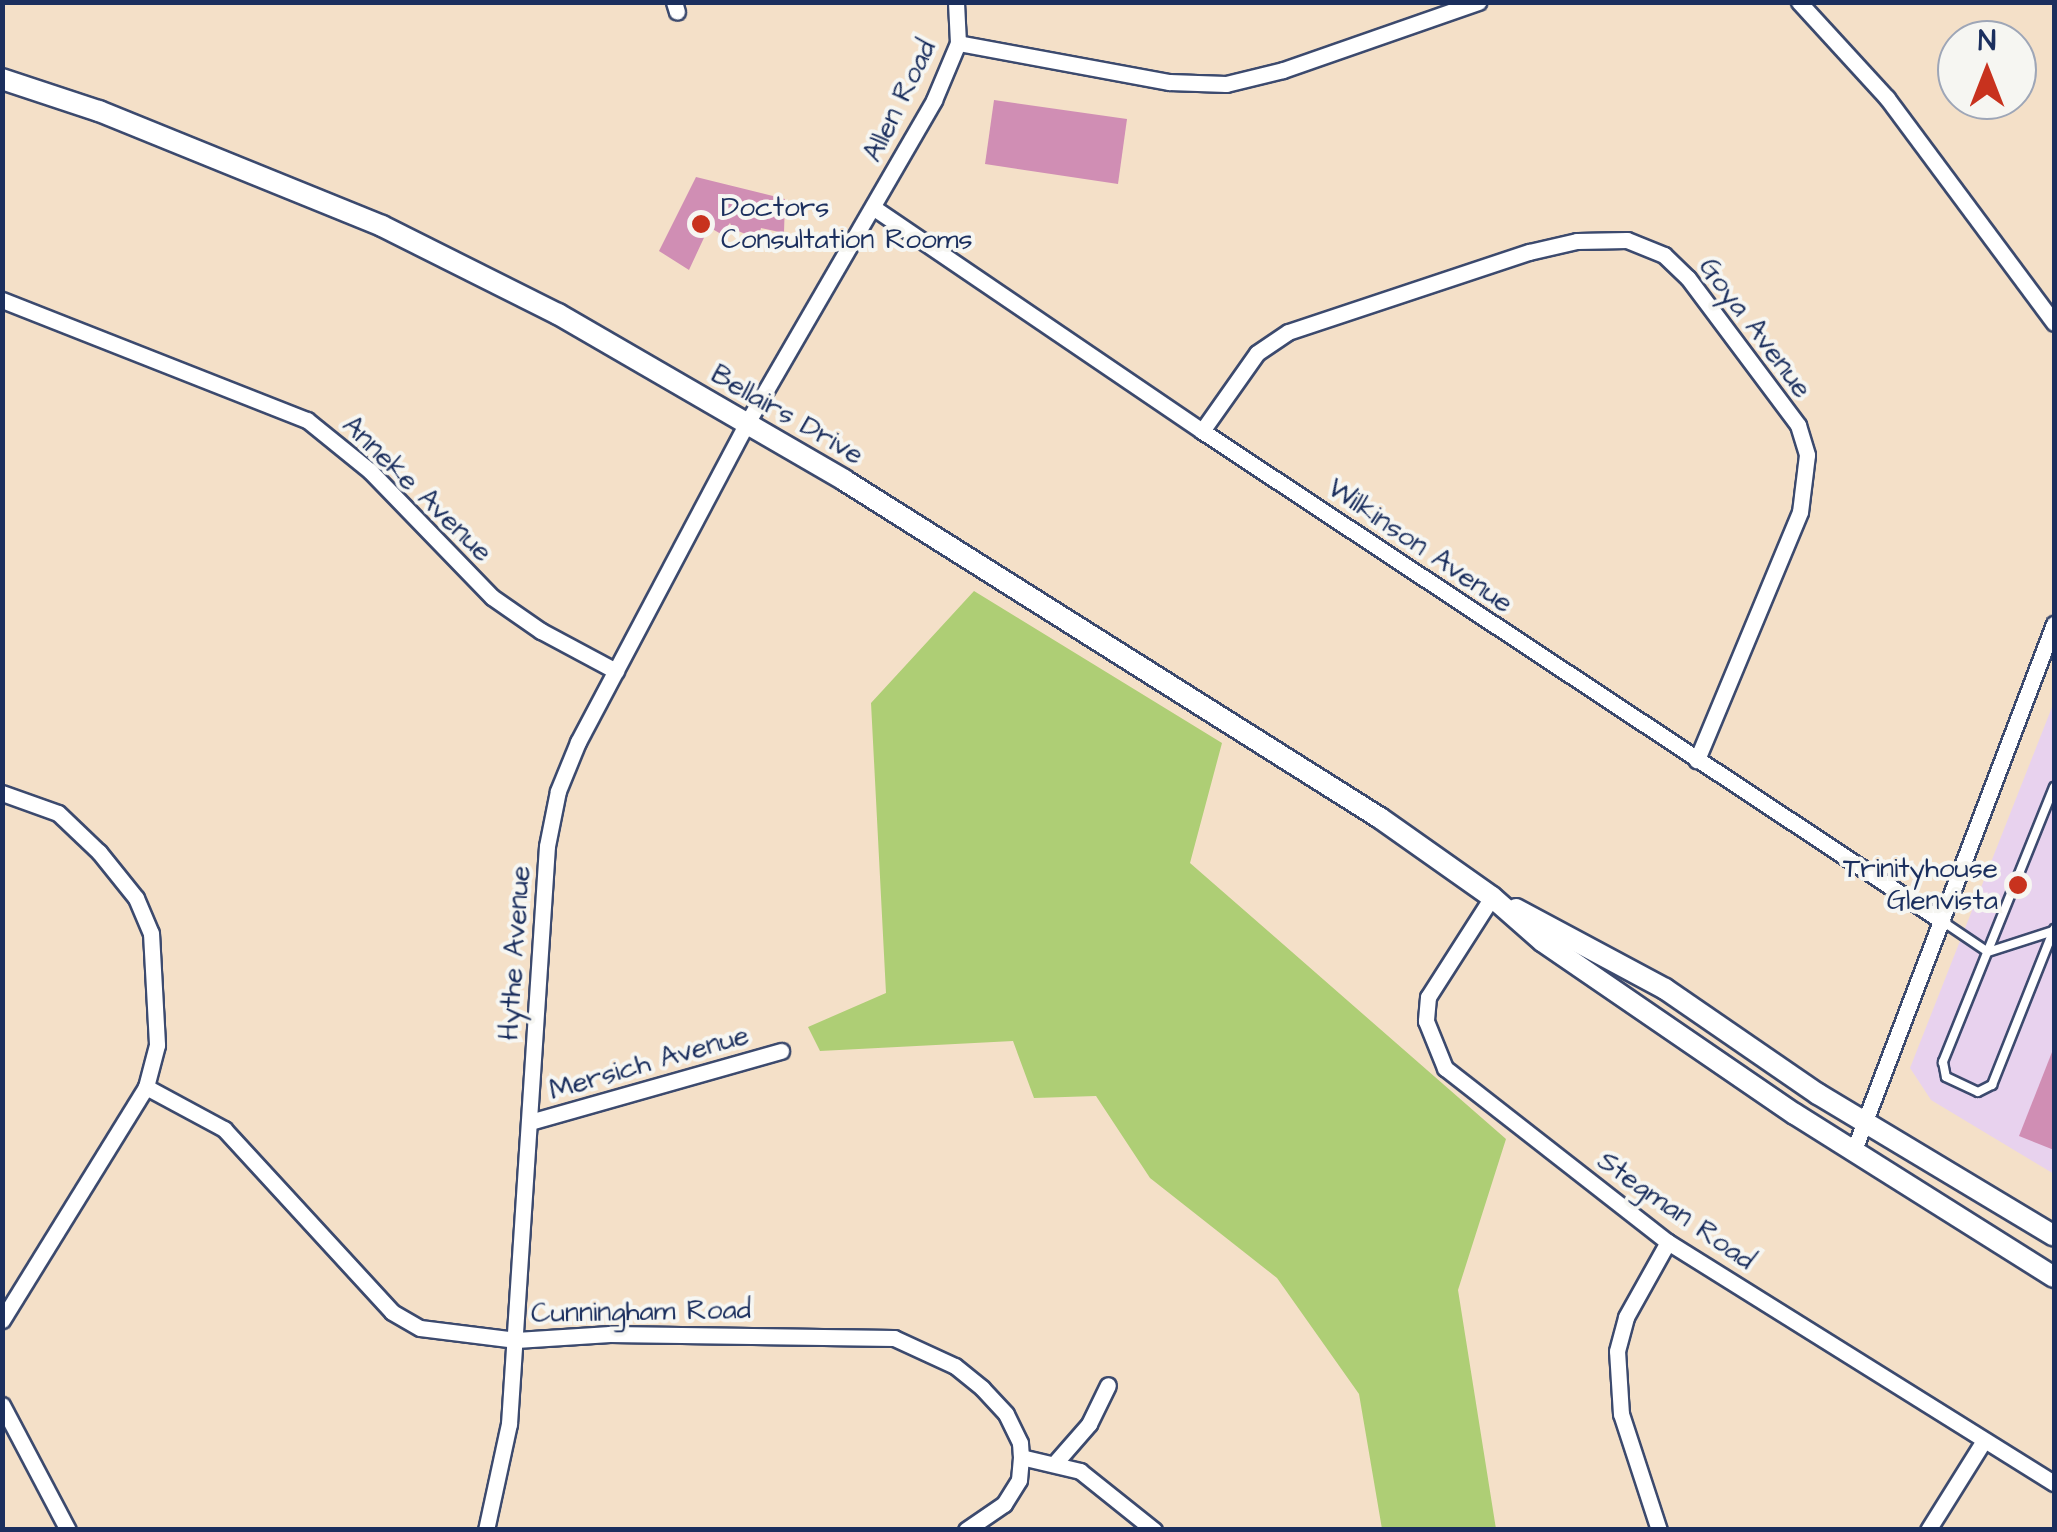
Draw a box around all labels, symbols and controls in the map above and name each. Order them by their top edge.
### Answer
north arrow [1937,20,2037,120]
text: N [1978,22,1996,61]
street label: Allen Road [856,35,944,167]
place label: Doctors Consultation Rooms [721,191,973,257]
marker: Doctors Consultation Rooms [690,213,712,235]
street label: Goya Avenue [1691,251,1819,405]
street label: Bellairs Drive [705,358,869,472]
street label: Anneke Avenue [335,409,499,569]
street label: Wilkinson Avenue [1321,472,1519,620]
place label: Trinityhouse Glenvista [1843,852,1998,918]
street label: Hythe Avenue [492,865,538,1041]
marker: Trinityhouse Glenvista [2007,874,2029,896]
street label: Mersich Avenue [545,1018,753,1108]
street label: Stegman Road [1591,1144,1761,1278]
street label: Cunningham Road [531,1293,751,1331]

